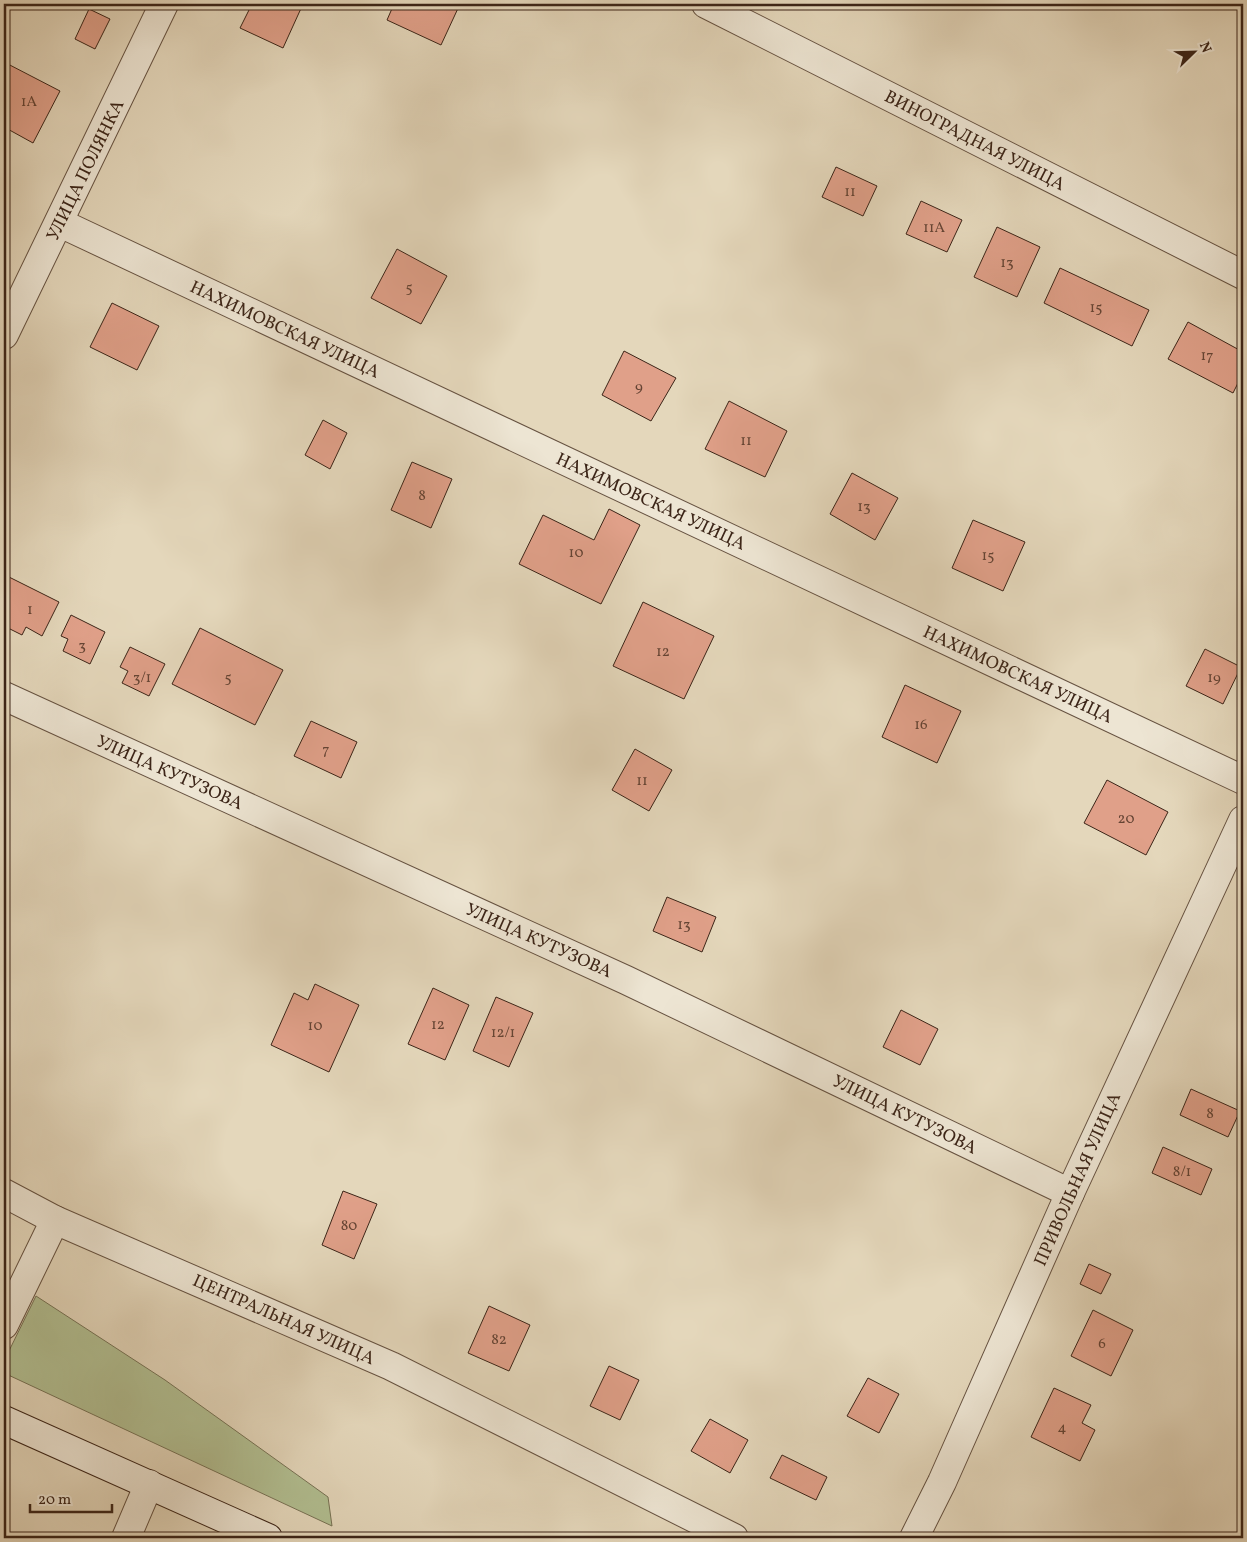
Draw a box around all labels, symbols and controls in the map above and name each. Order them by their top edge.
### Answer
north arrow [1170,28,1220,78]
text: N [1194,39,1215,56]
street label: ВИНОГРАДНАЯ УЛИЦА [880,85,1069,198]
house number: 1А [21,92,38,113]
street label: УЛИЦА ПОЛЯНКА [41,96,132,245]
house number: 11 [844,182,856,203]
house number: 11А [923,218,946,239]
house number: 13 [1000,253,1014,274]
street label: НАХИМОВСКАЯ УЛИЦА [185,275,384,386]
house number: 5 [405,278,413,299]
house number: 15 [1089,298,1103,319]
house number: 17 [1200,346,1214,367]
house number: 9 [635,377,643,398]
house number: 11 [740,431,752,452]
street label: НАХИМОВСКАЯ УЛИЦА [551,447,750,558]
house number: 8 [418,486,426,507]
house number: 13 [857,497,871,518]
house number: 10 [569,543,583,564]
house number: 15 [981,546,995,567]
house number: 1 [27,600,33,621]
street label: НАХИМОВСКАЯ УЛИЦА [918,620,1117,731]
house number: 3 [78,636,86,657]
house number: 12 [656,642,670,663]
house number: 3/1 [133,668,151,689]
house number: 5 [224,668,232,689]
house number: 19 [1207,668,1221,689]
house number: 16 [914,715,928,736]
street label: УЛИЦА КУТУЗОВА [92,730,247,817]
house number: 7 [322,740,330,761]
house number: 11 [636,771,648,792]
house number: 20 [1118,809,1134,830]
street label: УЛИЦА КУТУЗОВА [461,898,616,985]
house number: 13 [677,915,691,936]
house number: 12 [431,1015,445,1036]
house number: 10 [308,1016,322,1037]
house number: 12/1 [491,1023,515,1044]
street label: УЛИЦА КУТУЗОВА [828,1069,981,1161]
street label: ПРИВОЛЬНАЯ УЛИЦА [1029,1088,1128,1271]
house number: 8 [1206,1104,1214,1125]
house number: 8/1 [1173,1162,1191,1183]
house number: 80 [341,1216,357,1237]
street label: ЦЕНТРАЛЬНАЯ УЛИЦА [188,1269,379,1372]
house number: 82 [491,1330,507,1351]
house number: 6 [1098,1334,1106,1355]
house number: 4 [1058,1418,1067,1439]
scale bar [30,1482,112,1514]
text: 20 m [38,1490,71,1511]

